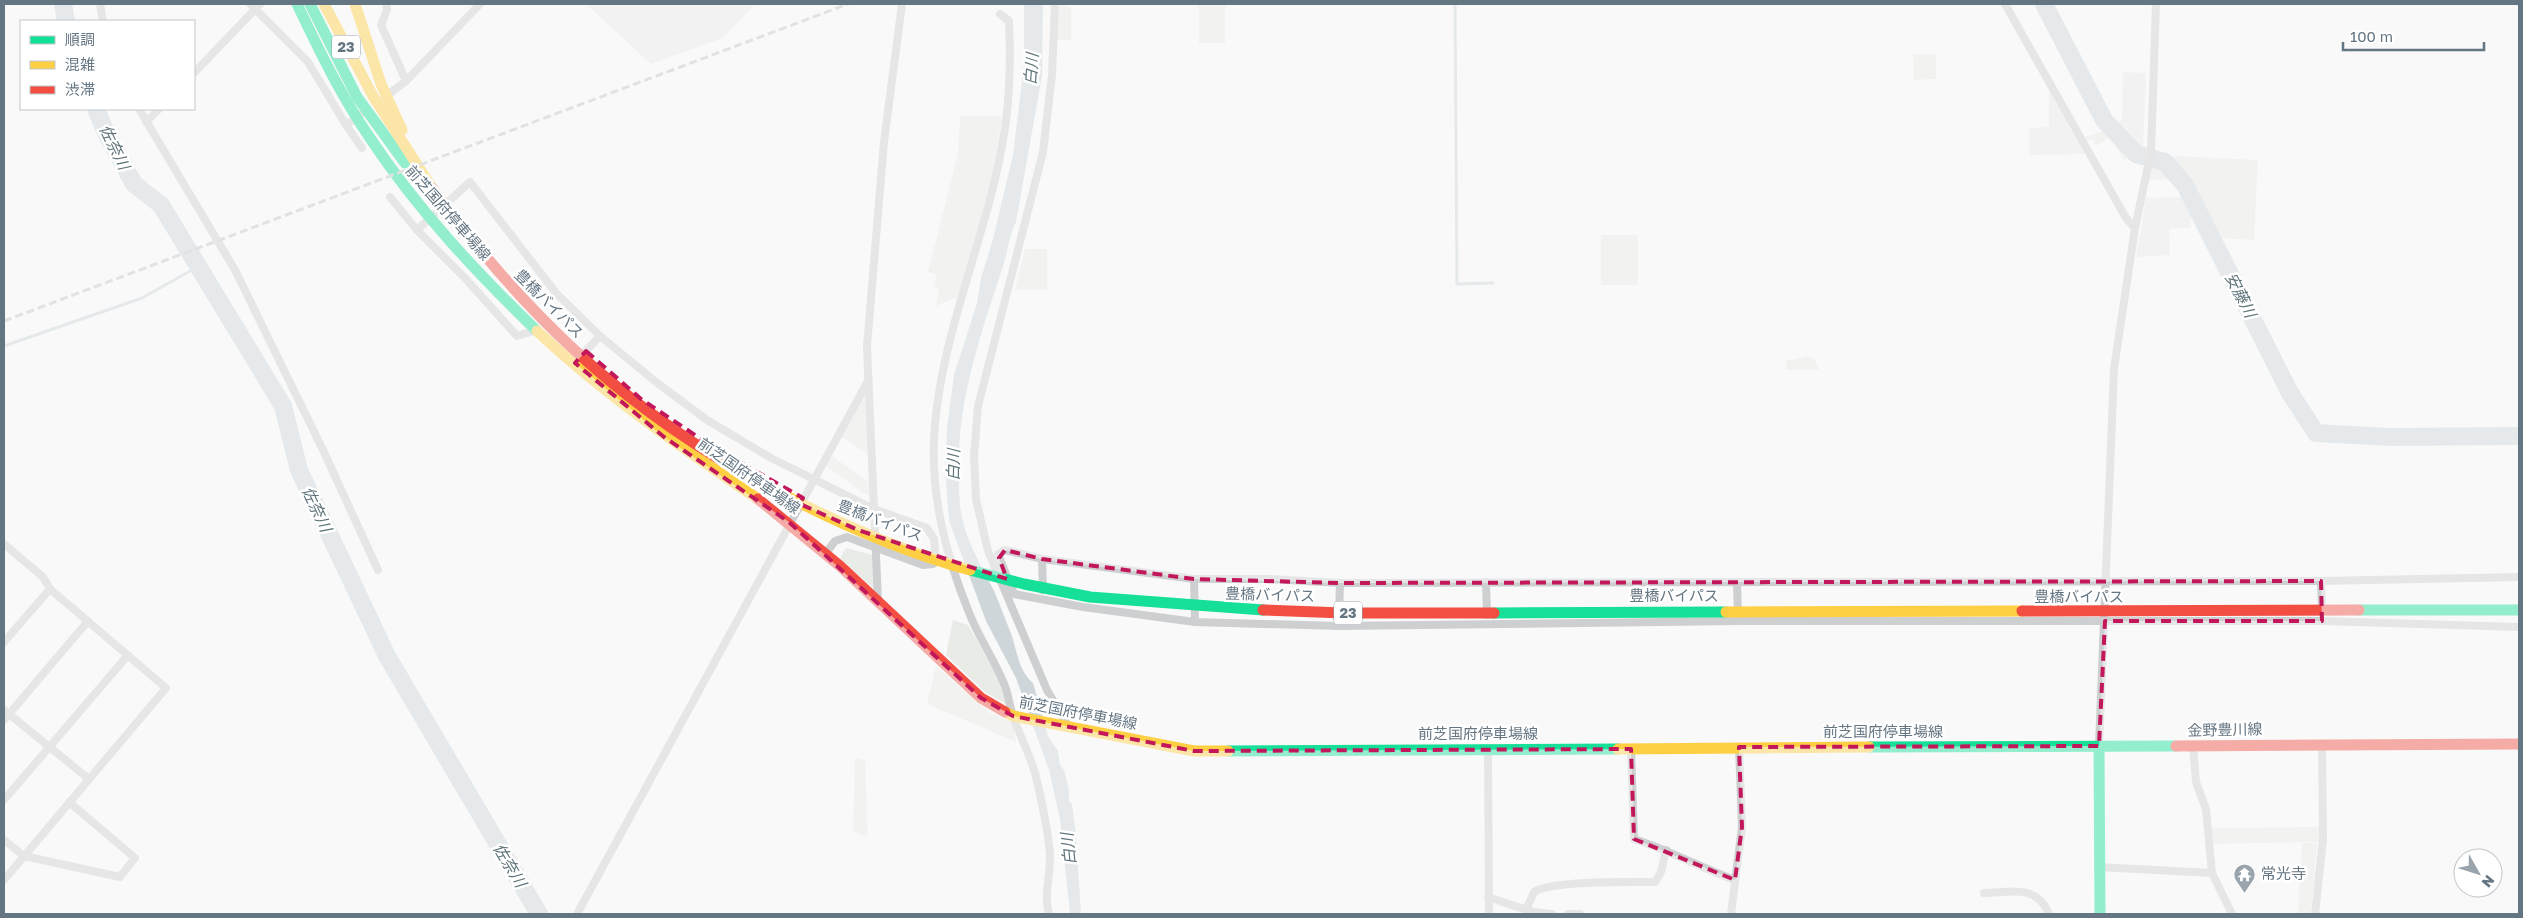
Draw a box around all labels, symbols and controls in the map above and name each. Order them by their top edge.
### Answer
legend [20,20,195,110]
scale bar [2343,20,2484,52]
text: 100 m [2350,27,2393,45]
text: 順調 [65,30,95,48]
road number: 23 [332,36,360,58]
water label: 白川 [1020,50,1042,86]
text: 混雑 [65,55,95,73]
text: 渋滞 [65,80,95,98]
water label: 佐奈川 [95,121,135,175]
street label: 前芝国府停車場線 [403,161,495,264]
street label: 豊橋バイパス [512,265,588,341]
water label: 安藤川 [2221,269,2262,323]
street label: 前芝国府停車場線 [695,433,804,517]
water label: 白川 [943,447,963,481]
water label: 佐奈川 [298,483,337,537]
street label: 豊橋バイパス [835,496,925,545]
street label: 豊橋バイパス [1225,583,1315,605]
street label: 豊橋バイパス [1629,586,1719,604]
street label: 豊橋バイパス [2034,587,2124,605]
road number: 23 [1334,602,1362,624]
street label: 前芝国府停車場線 [1018,692,1139,732]
street label: 金野豊川線 [2187,719,2263,739]
street label: 前芝国府停車場線 [1823,722,1943,740]
street label: 前芝国府停車場線 [1418,724,1538,742]
water label: 白川 [1056,830,1080,866]
water label: 佐奈川 [489,839,532,892]
north arrow [2453,848,2503,898]
temple icon: 常光寺 [2233,862,2257,893]
place label: 常光寺 [2261,864,2306,882]
text: N [2479,872,2498,891]

